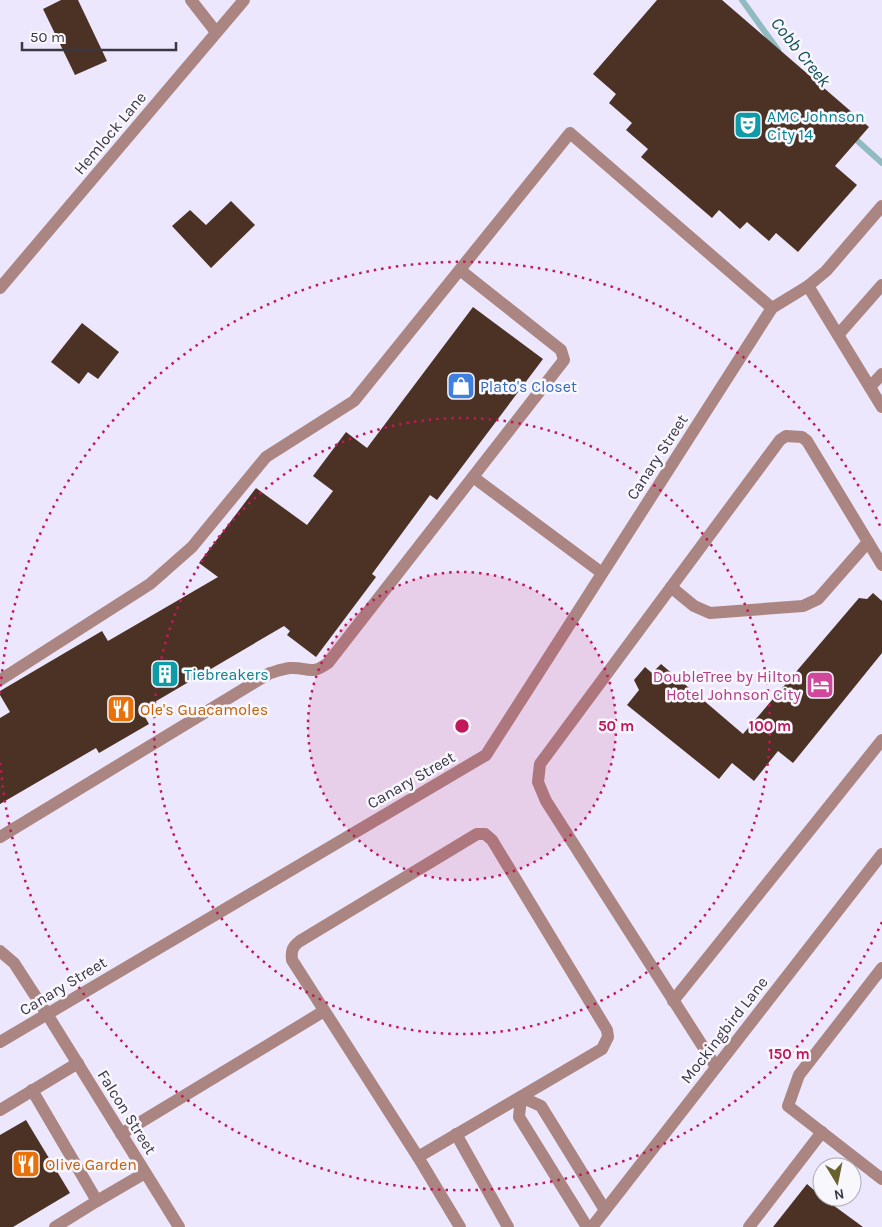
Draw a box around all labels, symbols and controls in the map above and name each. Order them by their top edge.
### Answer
water label: Cobb Creek [766,13,836,92]
scale bar [22,20,176,52]
text: 50 m [30,28,65,46]
street label: Hemlock Lane [70,88,150,178]
place label: AMC Johnson City 14 [767,107,865,144]
theatre icon: AMC Johnson City 14 [733,110,763,140]
shop icon: Plato's Closet [446,371,476,401]
place label: Plato's Closet [480,377,577,396]
street label: Canary Street [622,411,692,503]
building icon: Tiebreakers [150,659,180,689]
place label: Tiebreakers [184,665,269,684]
place label: DoubleTree by Hilton Hotel Johnson City [653,667,802,704]
hotel icon: DoubleTree by Hilton Hotel Johnson City [805,670,835,700]
restaurant icon: Ole's Guacamoles [106,694,136,724]
place label: Ole's Guacamoles [140,700,268,719]
centre of rings [453,717,471,735]
text: 50 m [598,717,634,735]
text: 100 m [749,717,791,735]
street label: Canary Street [364,747,458,813]
street label: Canary Street [16,953,110,1019]
street label: Mockingbird Lane [676,973,772,1087]
text: 150 m [768,1045,810,1063]
street label: Falcon Street [94,1066,160,1158]
restaurant icon: Olive Garden [11,1149,41,1179]
place label: Olive Garden [45,1155,137,1174]
north arrow [812,1157,862,1207]
text: N [833,1185,846,1204]

